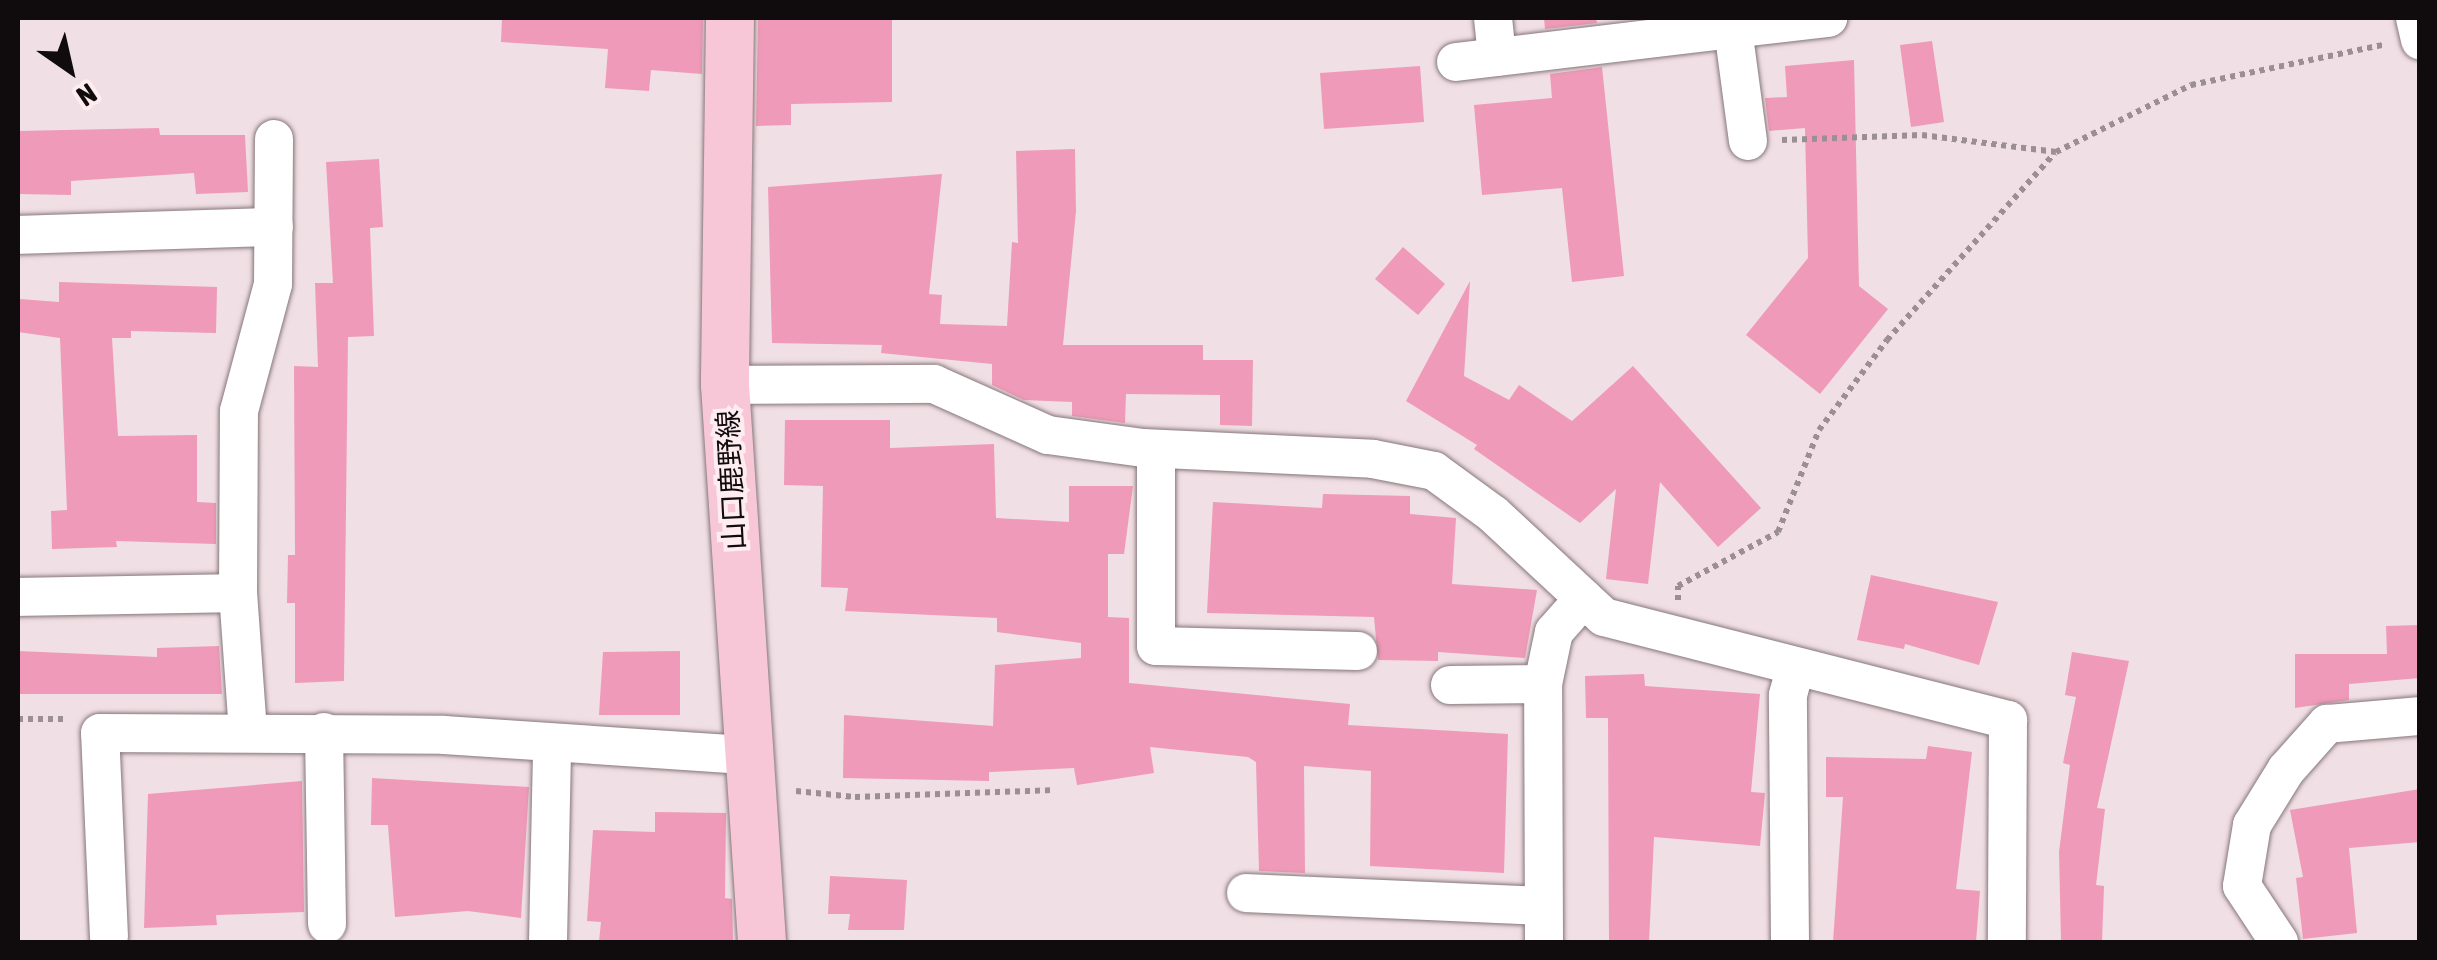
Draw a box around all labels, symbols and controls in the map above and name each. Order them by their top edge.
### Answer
north arrow [20,20,120,120]
text: N [71,77,103,113]
street label: 山口鹿野線 [711,409,751,551]

